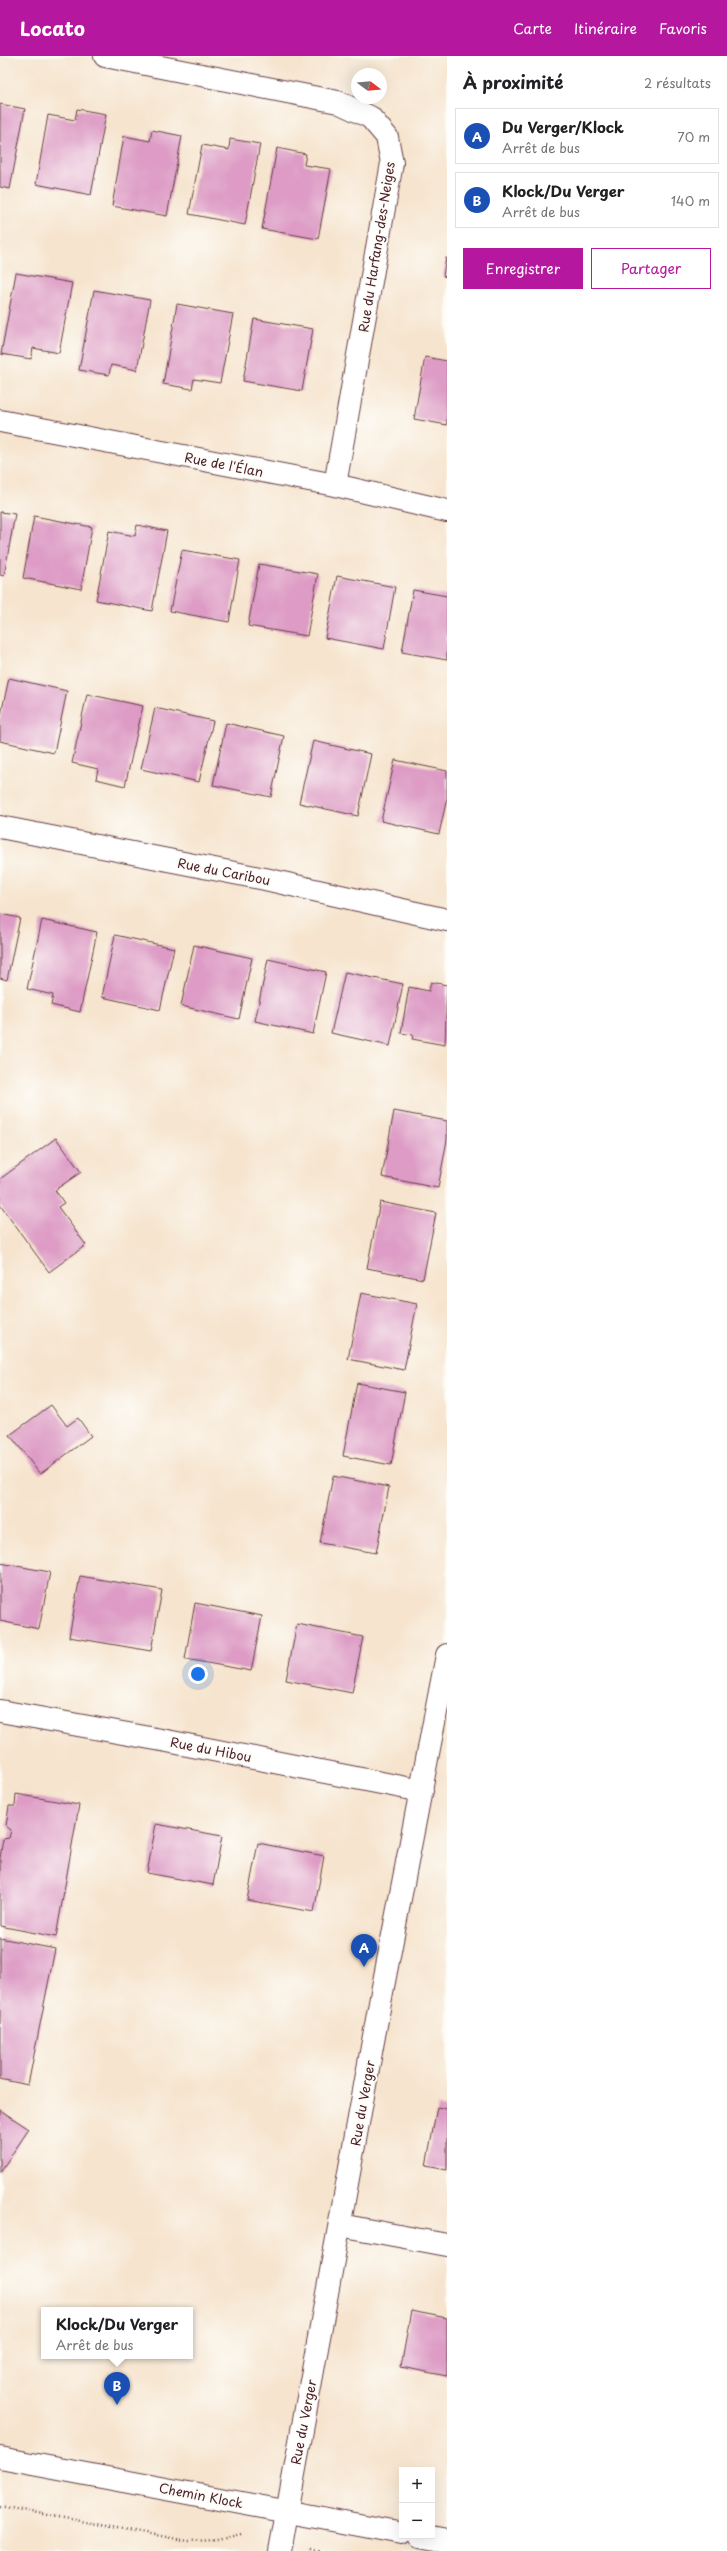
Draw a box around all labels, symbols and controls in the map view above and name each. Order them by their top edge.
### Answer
text: Locato [20,14,85,42]
text: Carte [513,18,552,39]
text: Itinéraire [574,18,637,39]
text: Favoris [659,18,707,39]
north arrow [351,68,387,104]
text: À proximité [463,69,563,95]
text: 2 résultats [644,73,711,92]
text: Du Verger/Klock [502,115,624,138]
text: A [472,127,482,146]
text: 70 m [677,127,710,146]
text: Arrêt de bus [502,138,580,157]
street label: Rue du Harfang-des-Neiges [353,160,399,334]
text: Klock/Du Verger [502,179,625,202]
text: B [473,191,481,210]
text: 140 m [671,191,710,210]
text: Arrêt de bus [502,202,580,221]
button: Enregistrer [463,248,583,289]
button: Partager [591,248,711,289]
street label: Rue de l'Élan [183,447,265,481]
street label: Rue du Caribou [176,853,272,889]
your location [188,1664,208,1684]
street label: Rue du Hibou [169,1732,253,1766]
pin: A [351,1934,377,1967]
street label: Rue du Verger [345,2058,379,2147]
popup [41,2307,193,2359]
text: Klock/Du Verger [56,2312,178,2335]
text: Arrêt de bus [56,2335,134,2354]
pin: B [104,2372,130,2405]
street label: Rue du Verger [285,2377,321,2466]
map controls [399,2467,435,2539]
button: + [399,2467,435,2503]
street label: Chemin Klock [157,2478,245,2513]
button: − [399,2503,435,2539]

